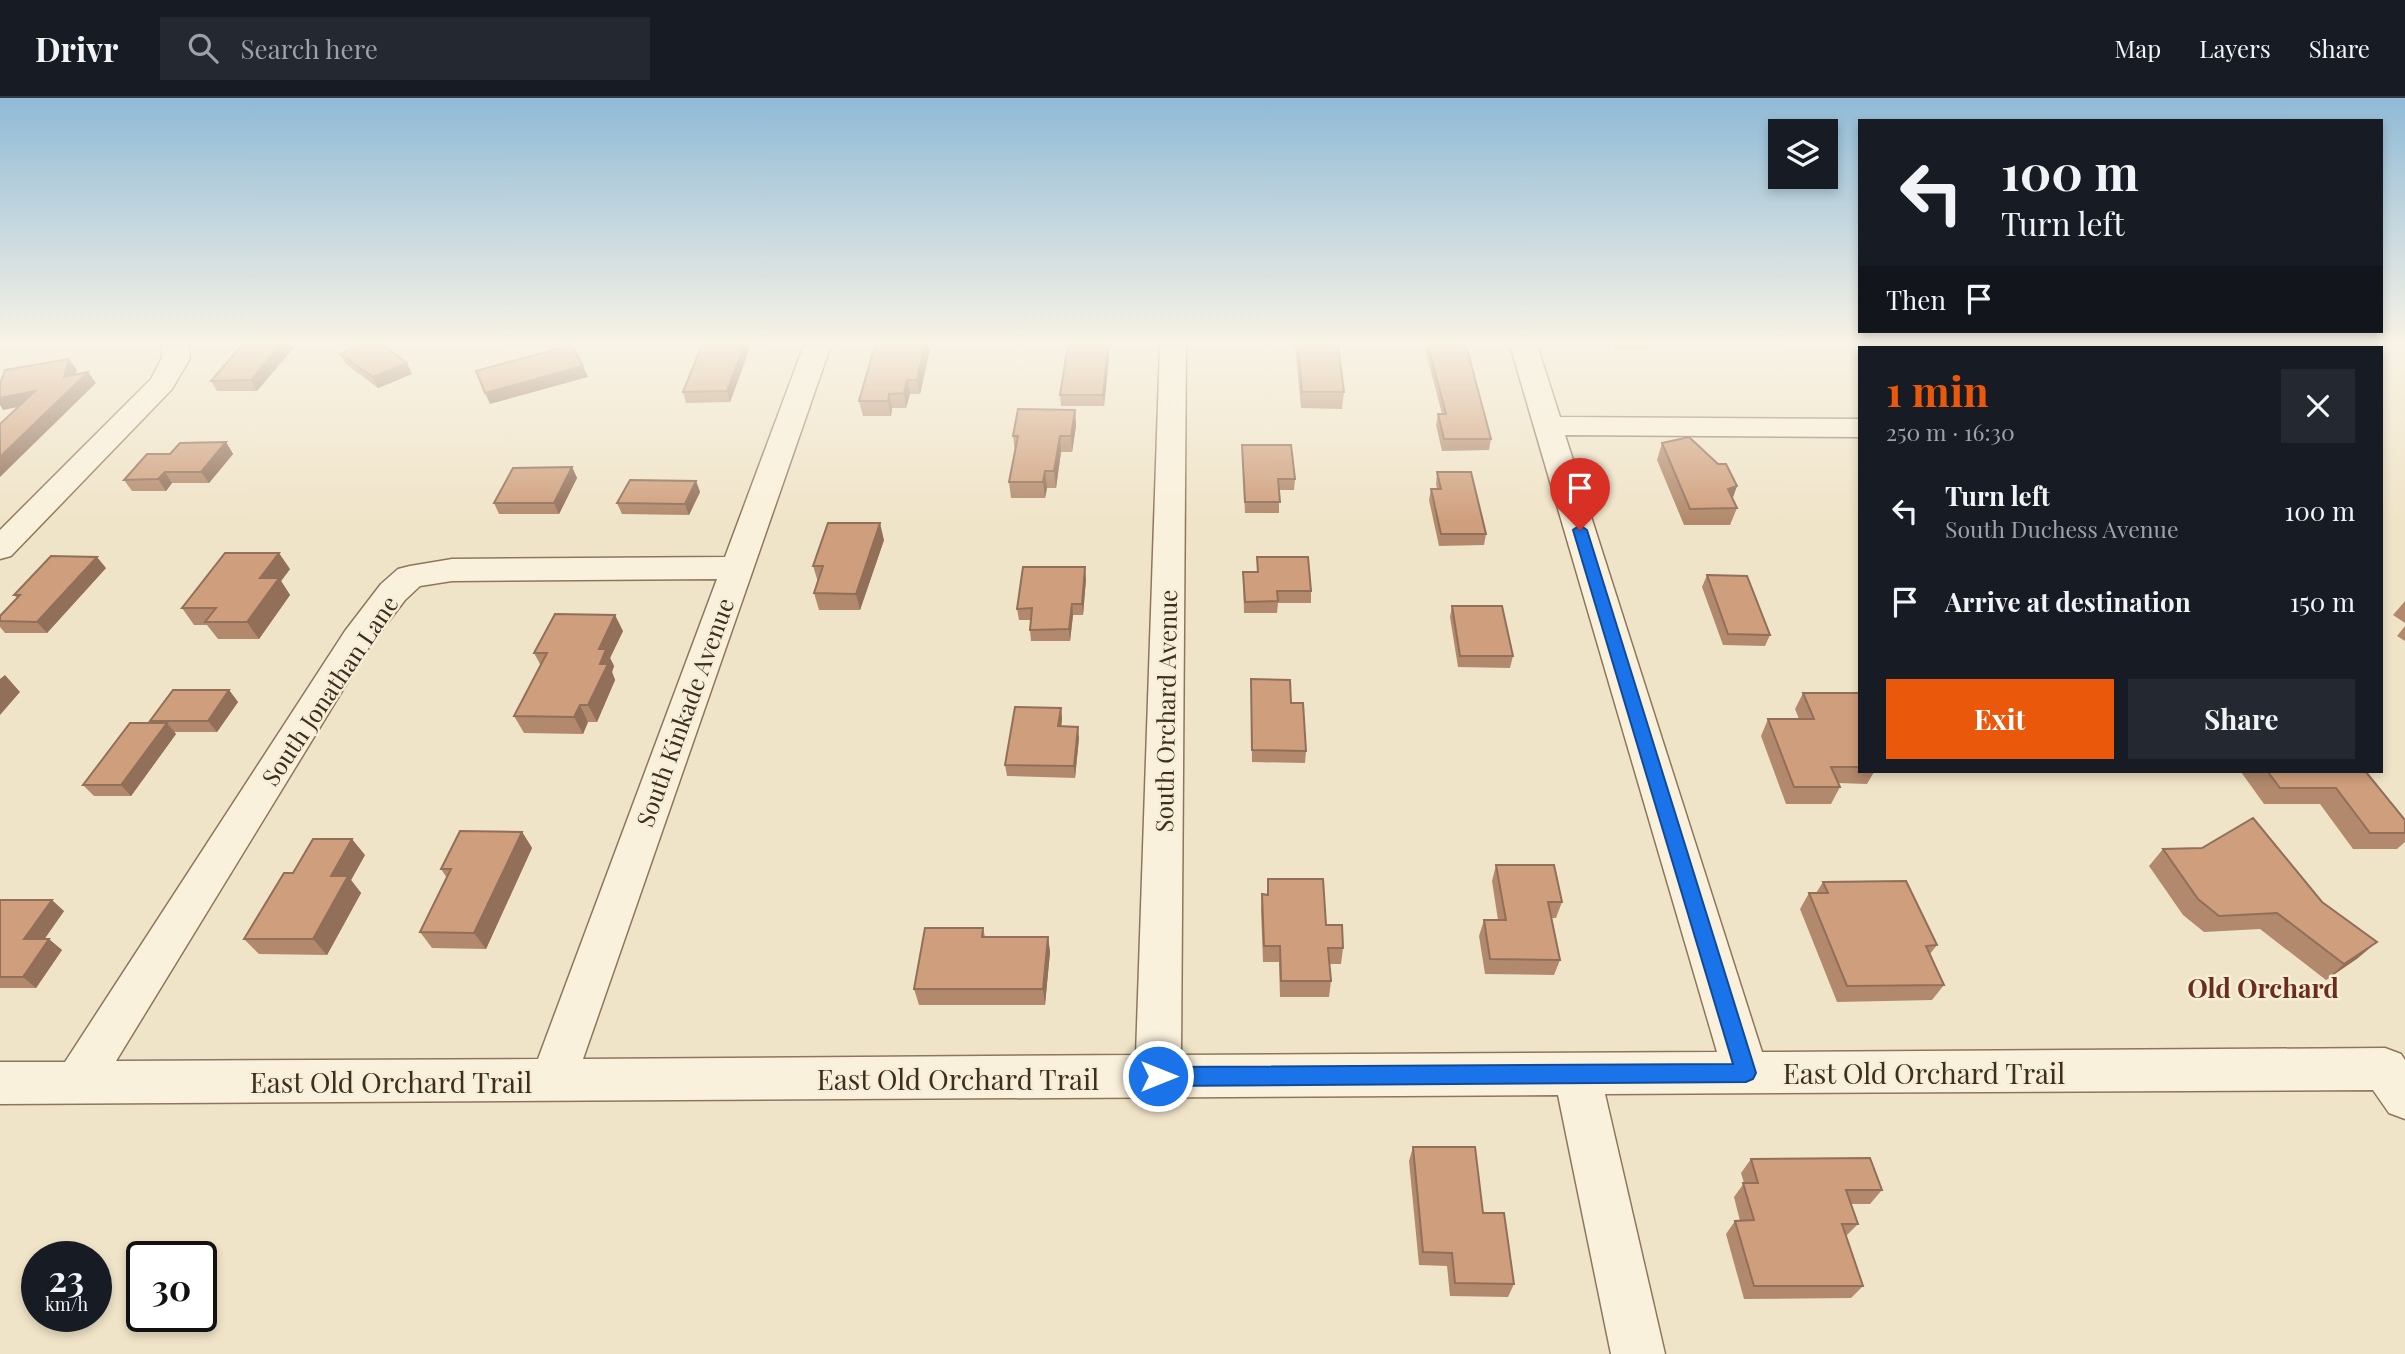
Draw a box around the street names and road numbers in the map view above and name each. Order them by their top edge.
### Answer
street label: South Jonathan Lane [253,589,405,791]
street label: South Orchard Avenue [1147,589,1183,833]
street label: South Kinkade Avenue [628,593,740,831]
street label: East Old Orchard Trail [1783,1054,2065,1091]
street label: East Old Orchard Trail [817,1060,1099,1097]
street label: East Old Orchard Trail [250,1063,532,1100]

